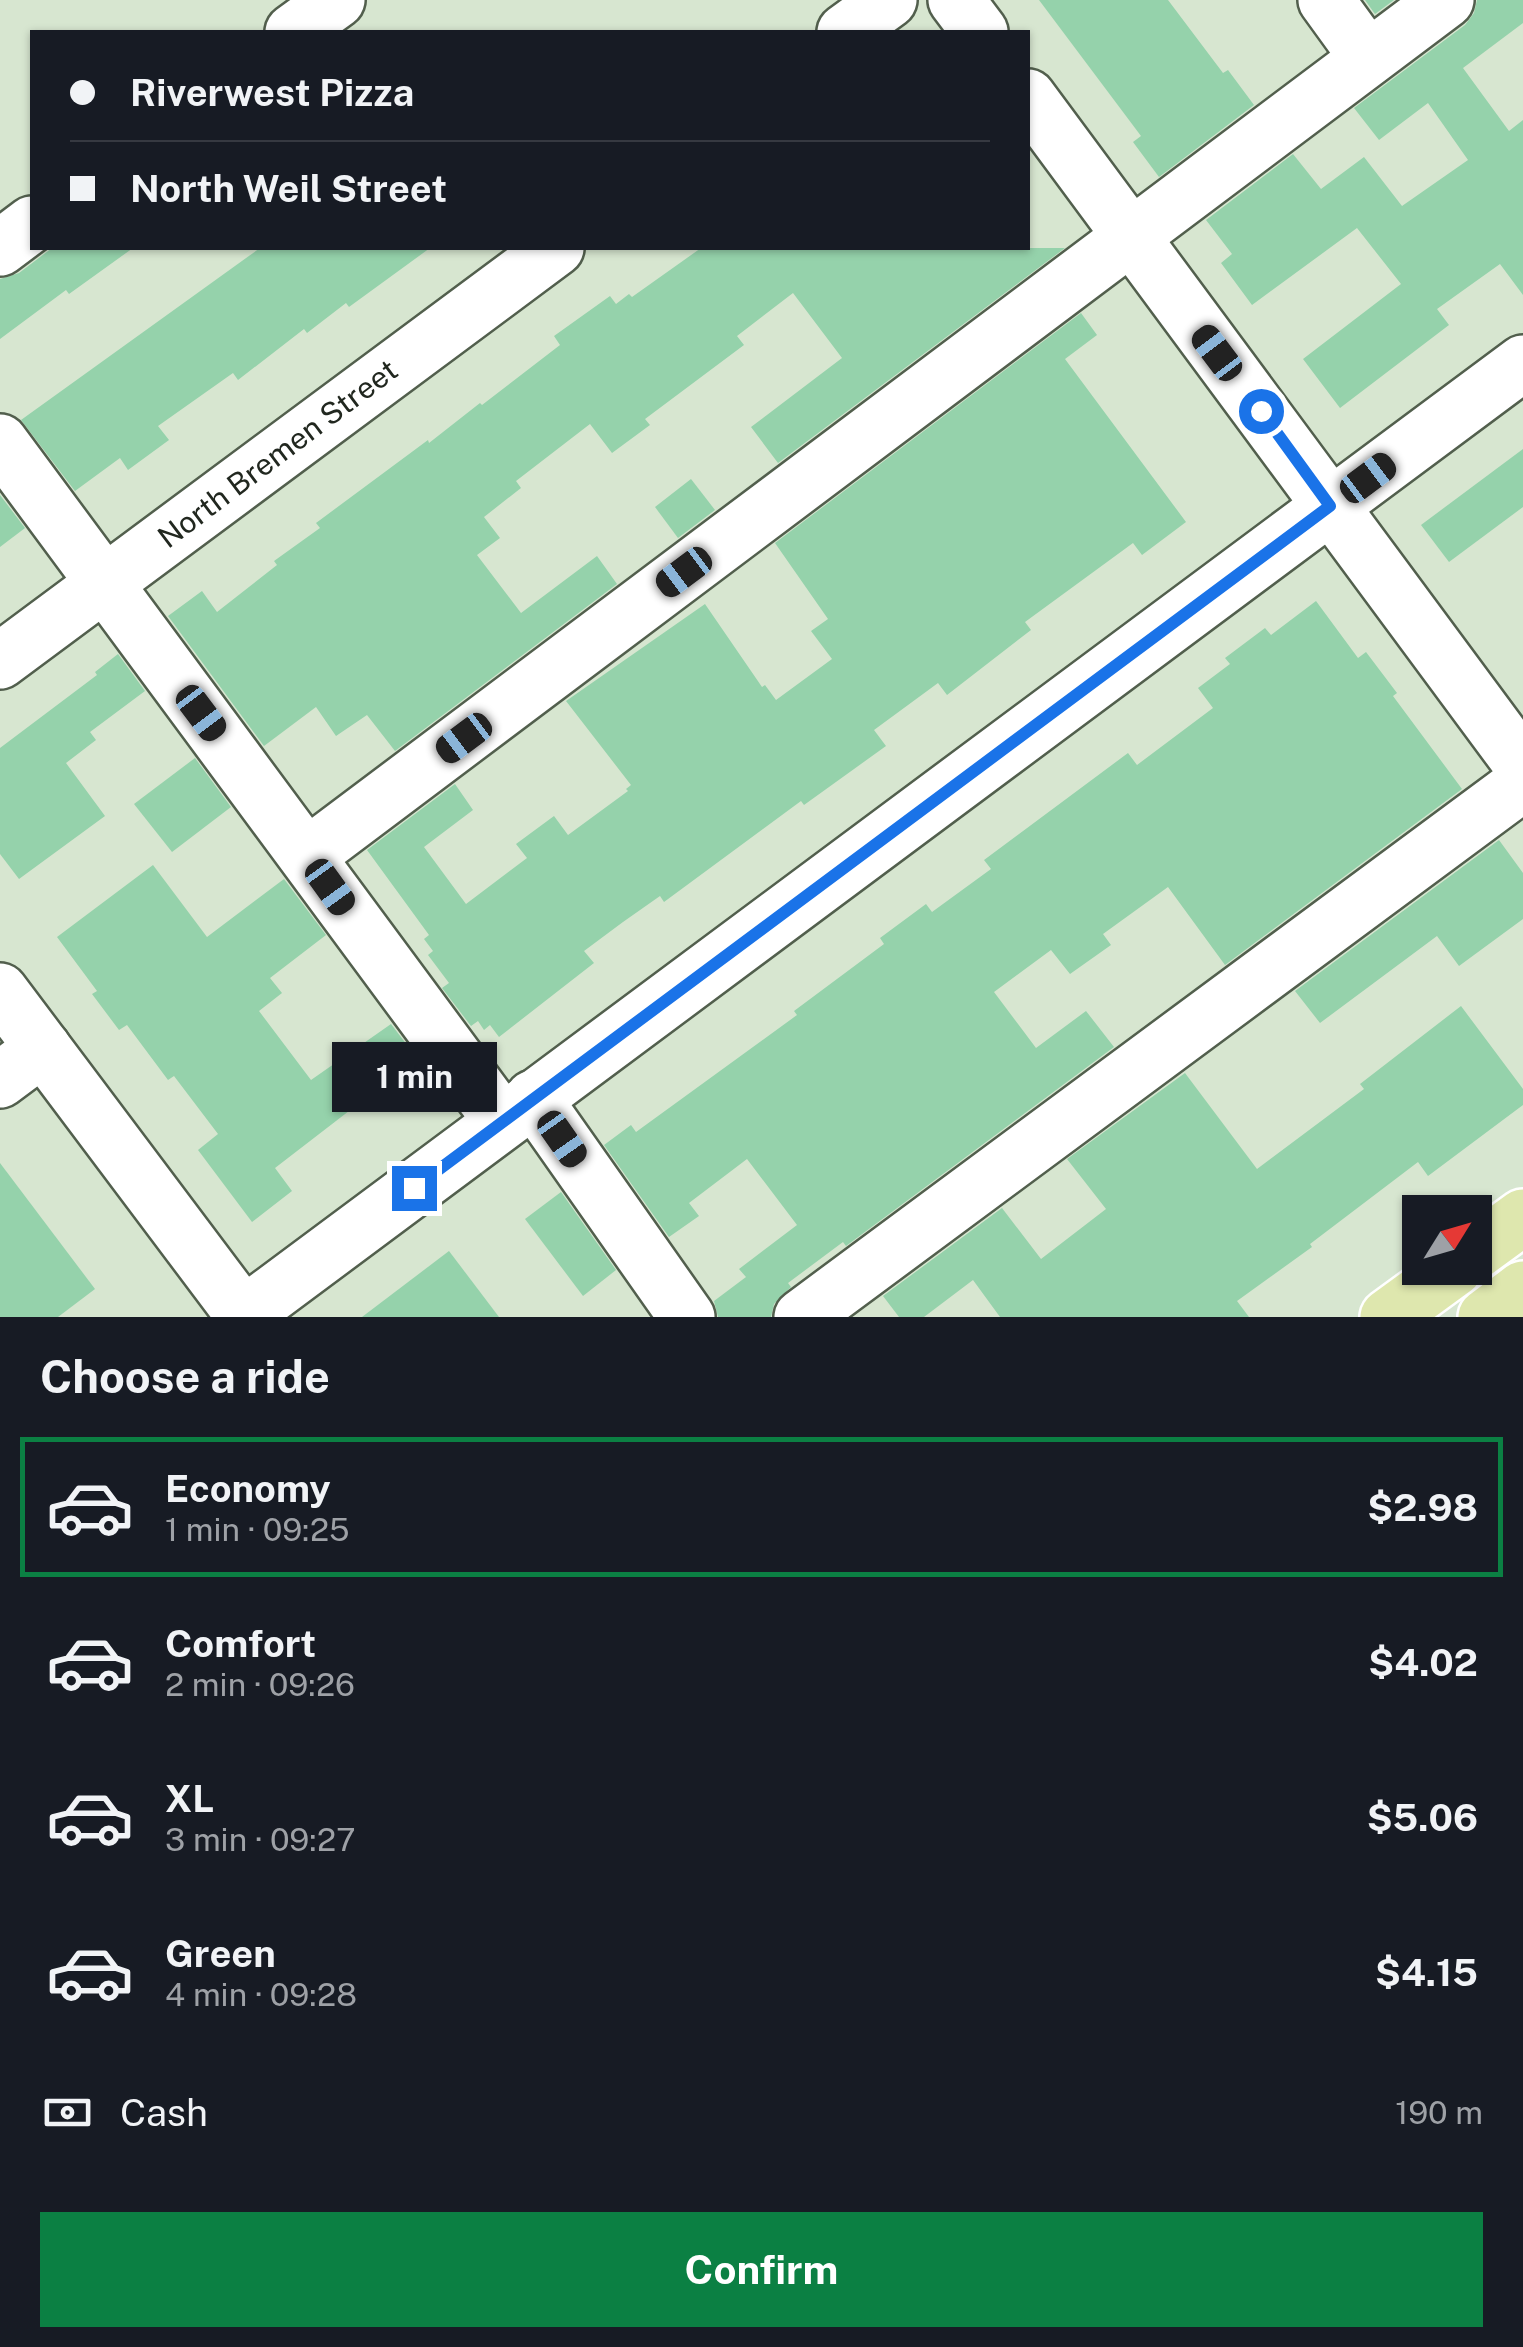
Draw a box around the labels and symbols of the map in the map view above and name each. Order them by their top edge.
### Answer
car [1187,320,1247,386]
street label: North Bremen Street [150,351,404,555]
route start [1239,389,1284,434]
car [1335,448,1401,508]
car [651,542,717,602]
car [171,680,231,746]
car [431,708,497,768]
car [300,854,360,920]
callout: 1 min [332,1043,496,1113]
car [533,1106,591,1172]
route end [392,1166,437,1211]
north arrow [1402,1195,1492,1285]

